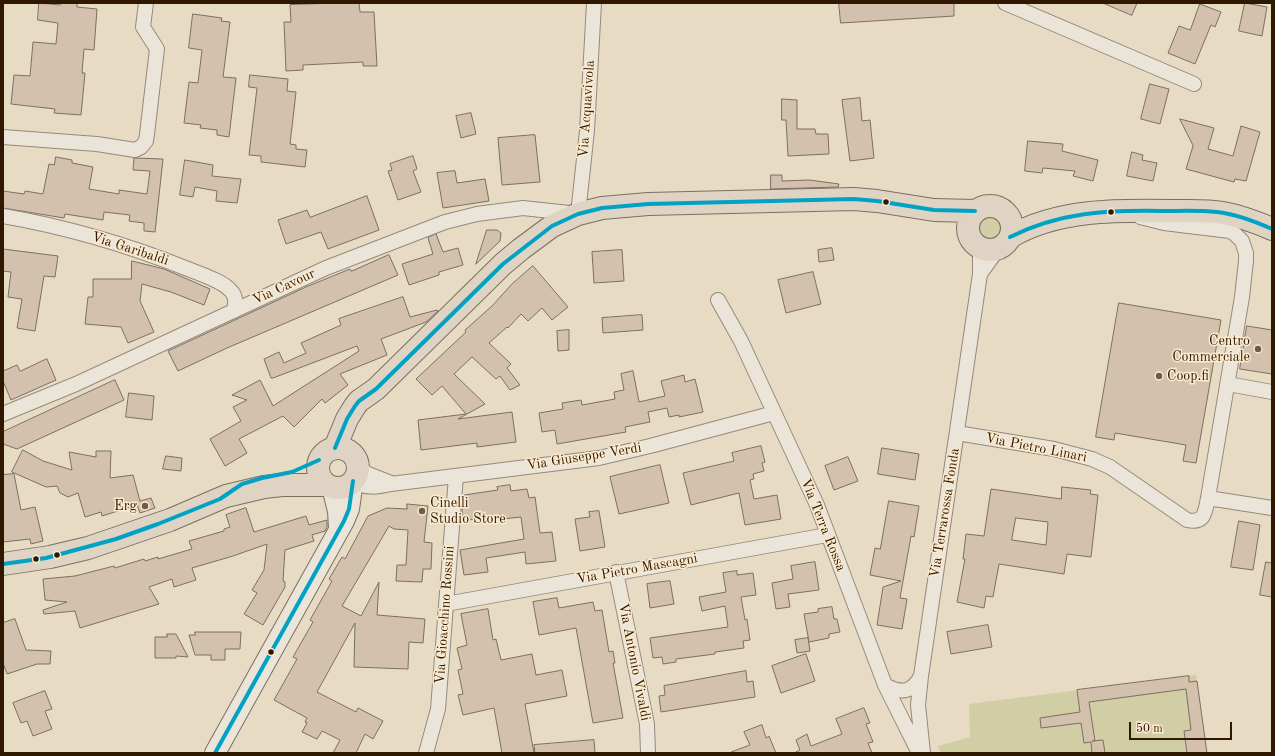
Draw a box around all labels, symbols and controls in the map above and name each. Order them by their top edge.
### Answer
street label: Via Acquavivola [575,59,599,159]
unlabelled marker [881,197,891,207]
unlabelled marker [1106,207,1116,217]
street label: Via Garibaldi [89,229,171,269]
street label: Via Cavour [250,265,318,309]
place label: Centro Commerciale [1172,333,1250,366]
marker: Centro Commerciale [1253,344,1263,354]
place label: Coop.fi [1167,368,1209,384]
marker: Coop.fi [1154,371,1164,381]
street label: Via Pietro Linari [984,430,1088,466]
street label: Via Giuseppe Verdi [525,440,643,474]
street label: Via Terrarossa Fonda [926,447,964,579]
street label: Via Terra Rossa [797,476,849,574]
place label: Cinelli Studio Store [430,495,506,528]
place label: Erg [114,498,137,514]
marker: Erg [140,501,150,511]
marker: Cinelli Studio Store [417,506,427,516]
street label: Via Gioacchino Rossini [432,545,458,685]
unlabelled marker [52,550,62,560]
street label: Via Pietro Mascagni [575,550,699,588]
unlabelled marker [31,554,41,564]
street label: Via Antonio Vivaldi [614,602,654,722]
unlabelled marker [266,647,276,657]
scale bar [1131,714,1234,740]
text: 50 m [1136,723,1163,735]

